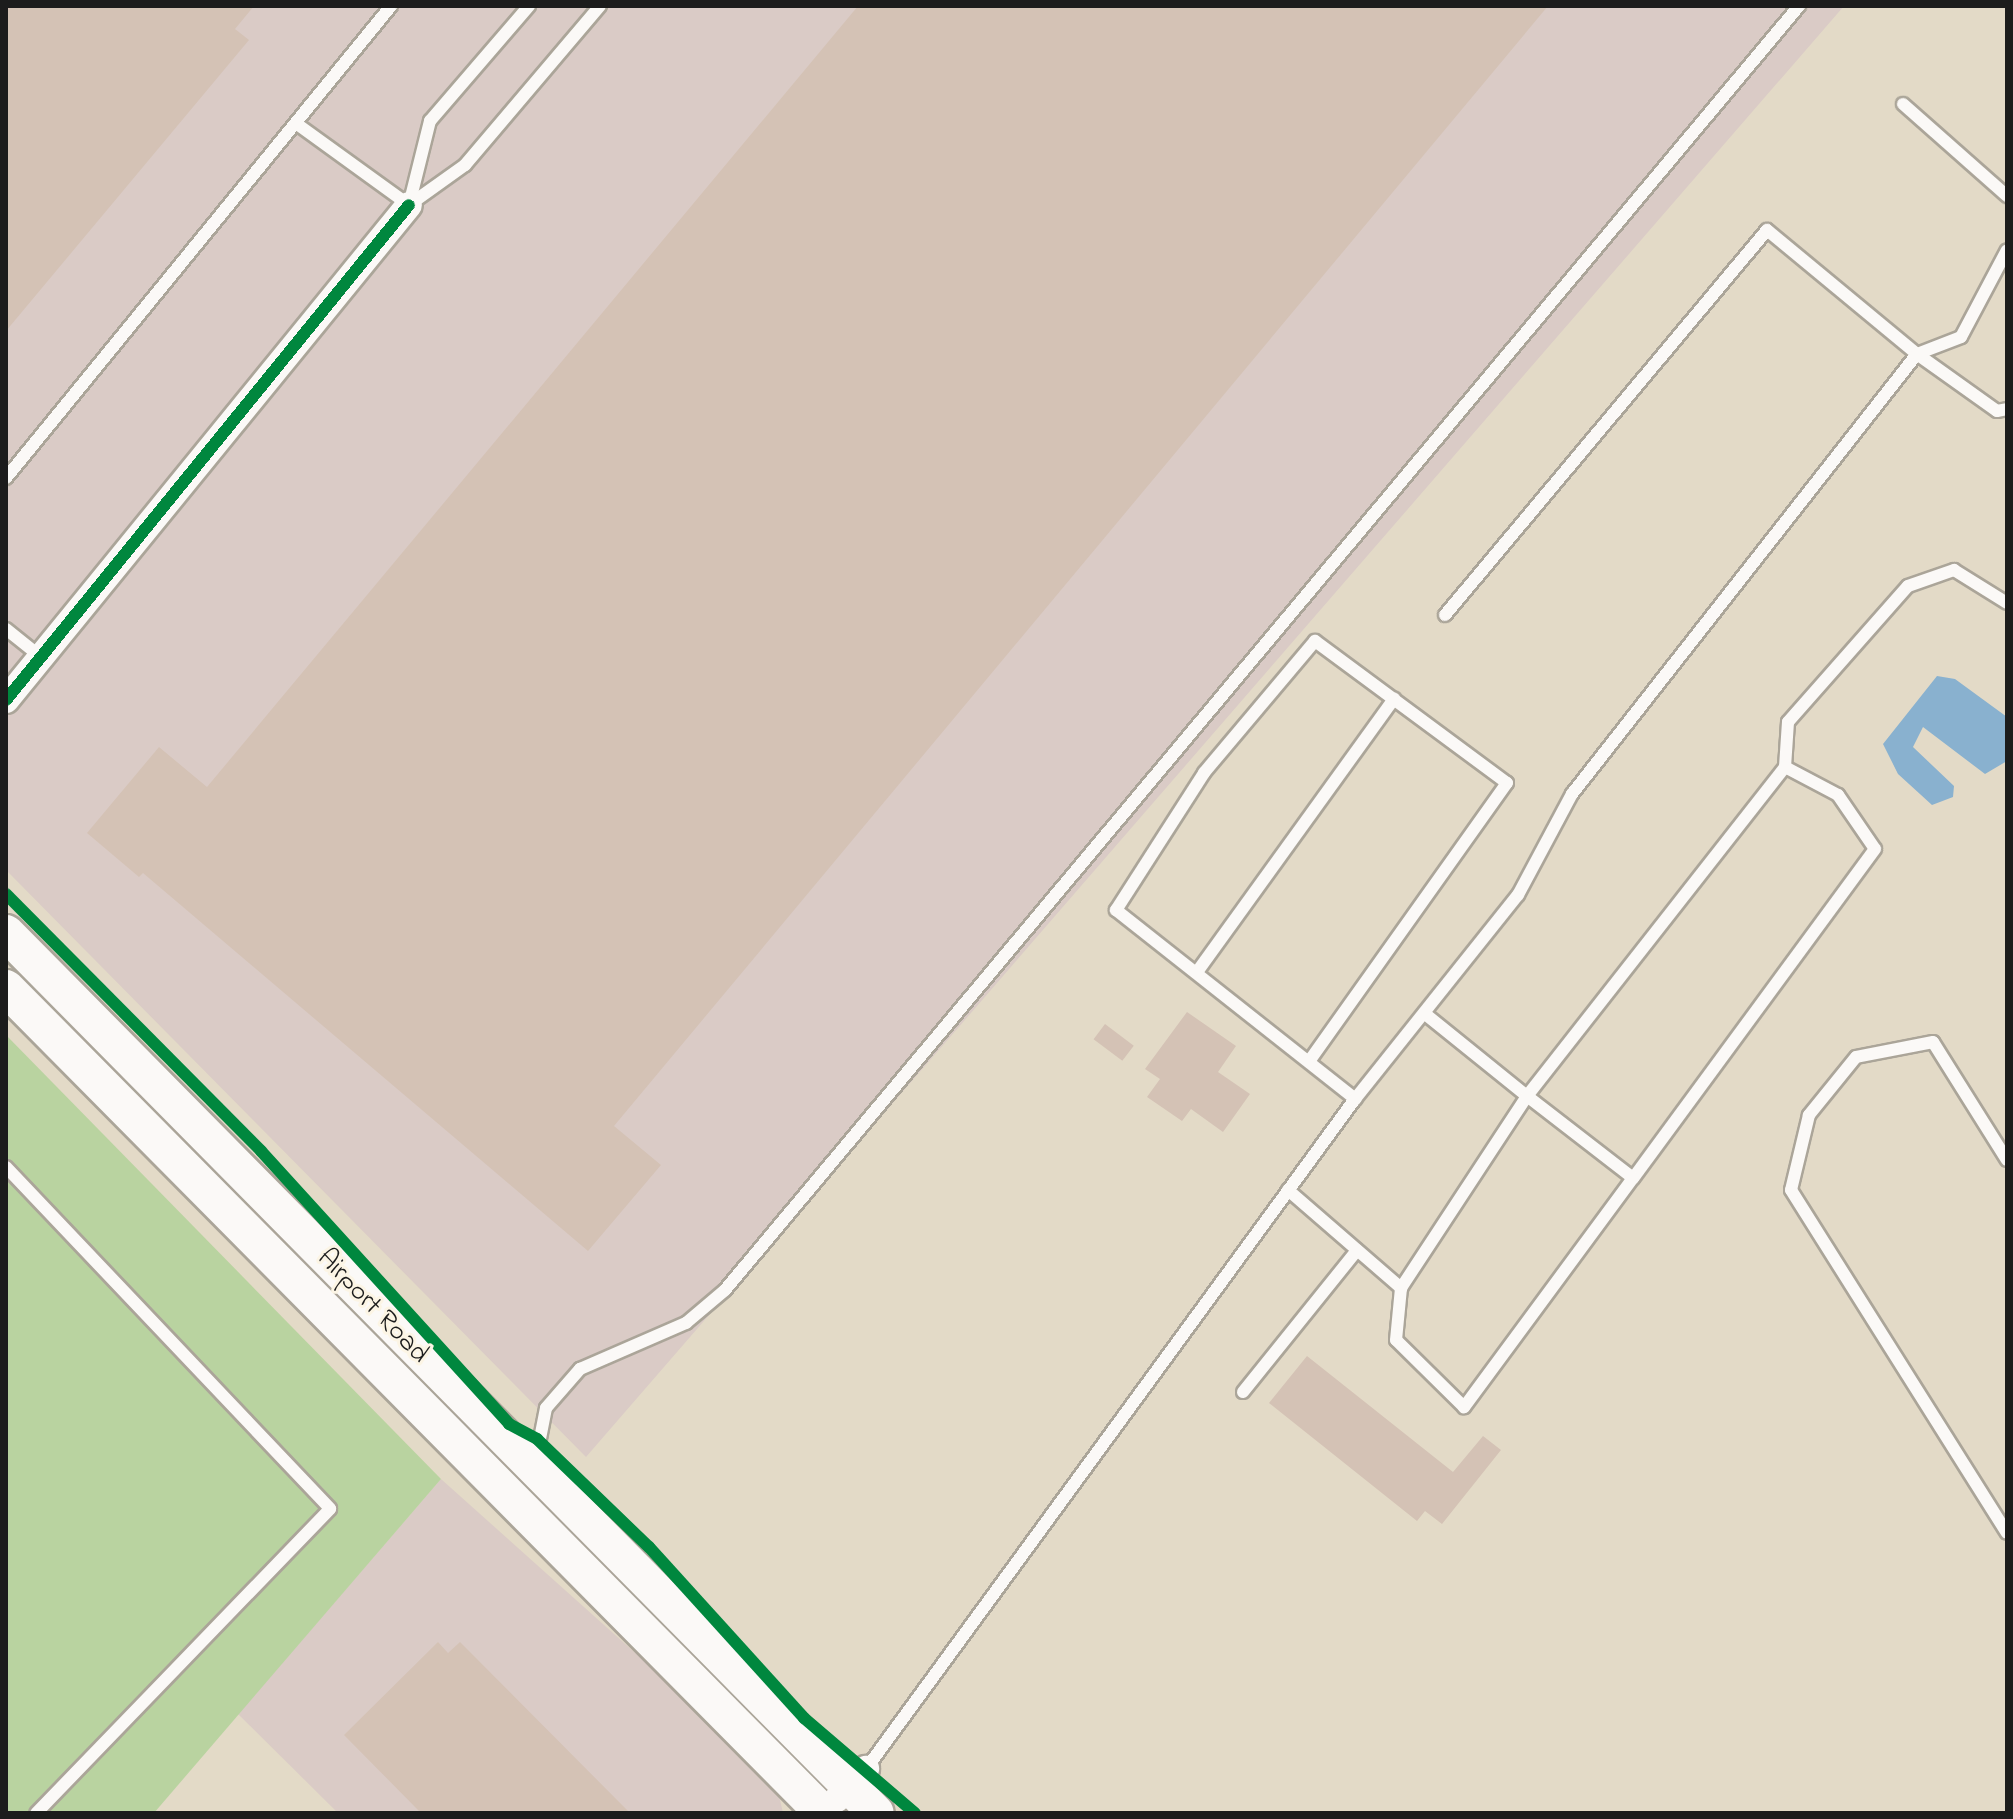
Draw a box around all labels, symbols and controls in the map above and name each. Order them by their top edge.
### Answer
street label: Airport Road [309,1243,435,1371]

